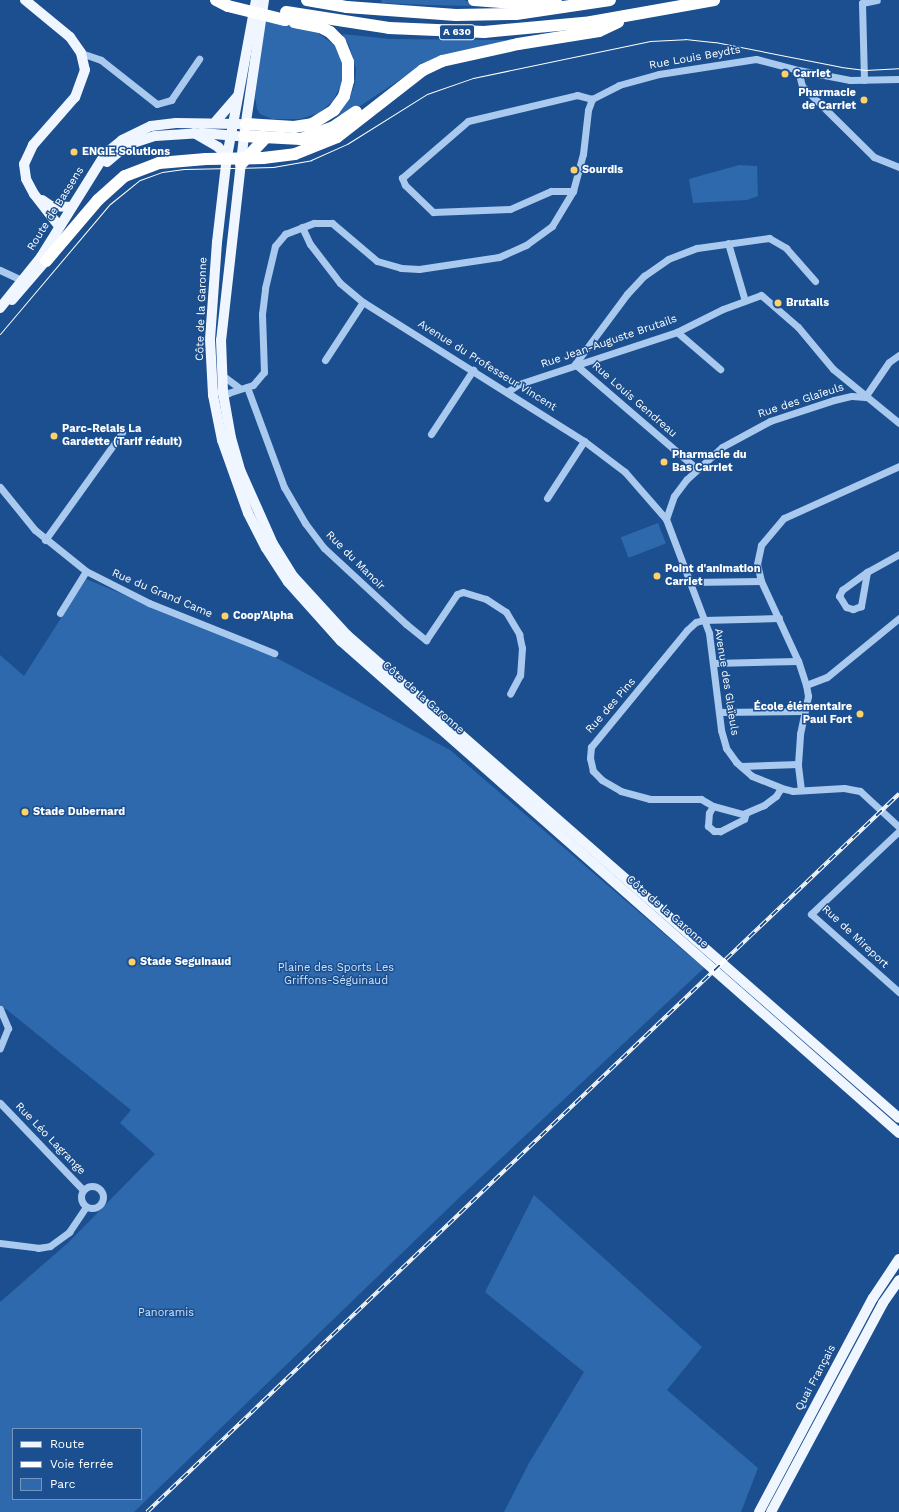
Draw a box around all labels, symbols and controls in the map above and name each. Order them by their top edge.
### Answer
road number: A 630 [438,24,476,40]
street label: Rue Louis Beydts [648,43,742,73]
place label: Carriet [793,67,831,81]
marker: Carriet [780,69,790,79]
place label: Pharmacie de Carriet [798,87,856,113]
marker: Pharmacie de Carriet [859,95,869,105]
place label: ENGIE Solutions [82,145,170,159]
marker: ENGIE Solutions [69,147,79,157]
place label: Sourdis [582,163,623,177]
street label: Route de Bassens [25,165,87,253]
marker: Sourdis [569,165,579,175]
street label: Côte de la Garonne [194,257,210,361]
place label: Brutails [786,296,829,310]
marker: Brutails [773,298,783,308]
street label: Rue Jean-Auguste Brutails [539,312,679,372]
street label: Avenue du Professeur Vincent [415,318,559,414]
street label: Rue Louis Gendreau [589,360,679,440]
street label: Rue des Glaïeuls [756,381,846,421]
place label: Parc-Relais La Gardette (Tarif réduit) [62,423,182,449]
marker: Parc-Relais La Gardette (Tarif réduit) [49,431,59,441]
place label: Pharmacie du Bas Carriet [672,449,747,475]
marker: Pharmacie du Bas Carriet [659,457,669,467]
street label: Rue du Manoir [323,529,387,593]
place label: Point d'animation Carriet [665,563,760,589]
street label: Rue du Grand Came [110,567,214,621]
marker: Point d'animation Carriet [652,571,662,581]
place label: Coop'Alpha [233,609,293,623]
marker: Coop'Alpha [220,611,230,621]
street label: Avenue des Glaïeuls [711,628,741,736]
street label: Côte de la Garonne [379,659,467,737]
street label: Rue des Pins [583,676,639,736]
place label: École élémentaire Paul Fort [754,701,852,727]
marker: École élémentaire Paul Fort [855,709,865,719]
place label: Stade Dubernard [33,805,125,819]
marker: Stade Dubernard [20,807,30,817]
street label: Côte de la Garonne [623,873,711,951]
street label: Rue de Mireport [819,903,891,971]
place label: Stade Seguinaud [140,955,231,969]
marker: Stade Seguinaud [127,957,137,967]
park label: Plaine des Sports Les Griffons-Séguinaud [278,962,394,988]
street label: Rue Léo Lagrange [12,1100,88,1178]
park label: Panoramis [138,1306,194,1320]
street label: Quai Français [793,1343,839,1413]
legend [12,1428,142,1500]
text: Route [50,1437,84,1451]
text: Voie ferrée [50,1457,113,1471]
text: Parc [50,1477,76,1491]

